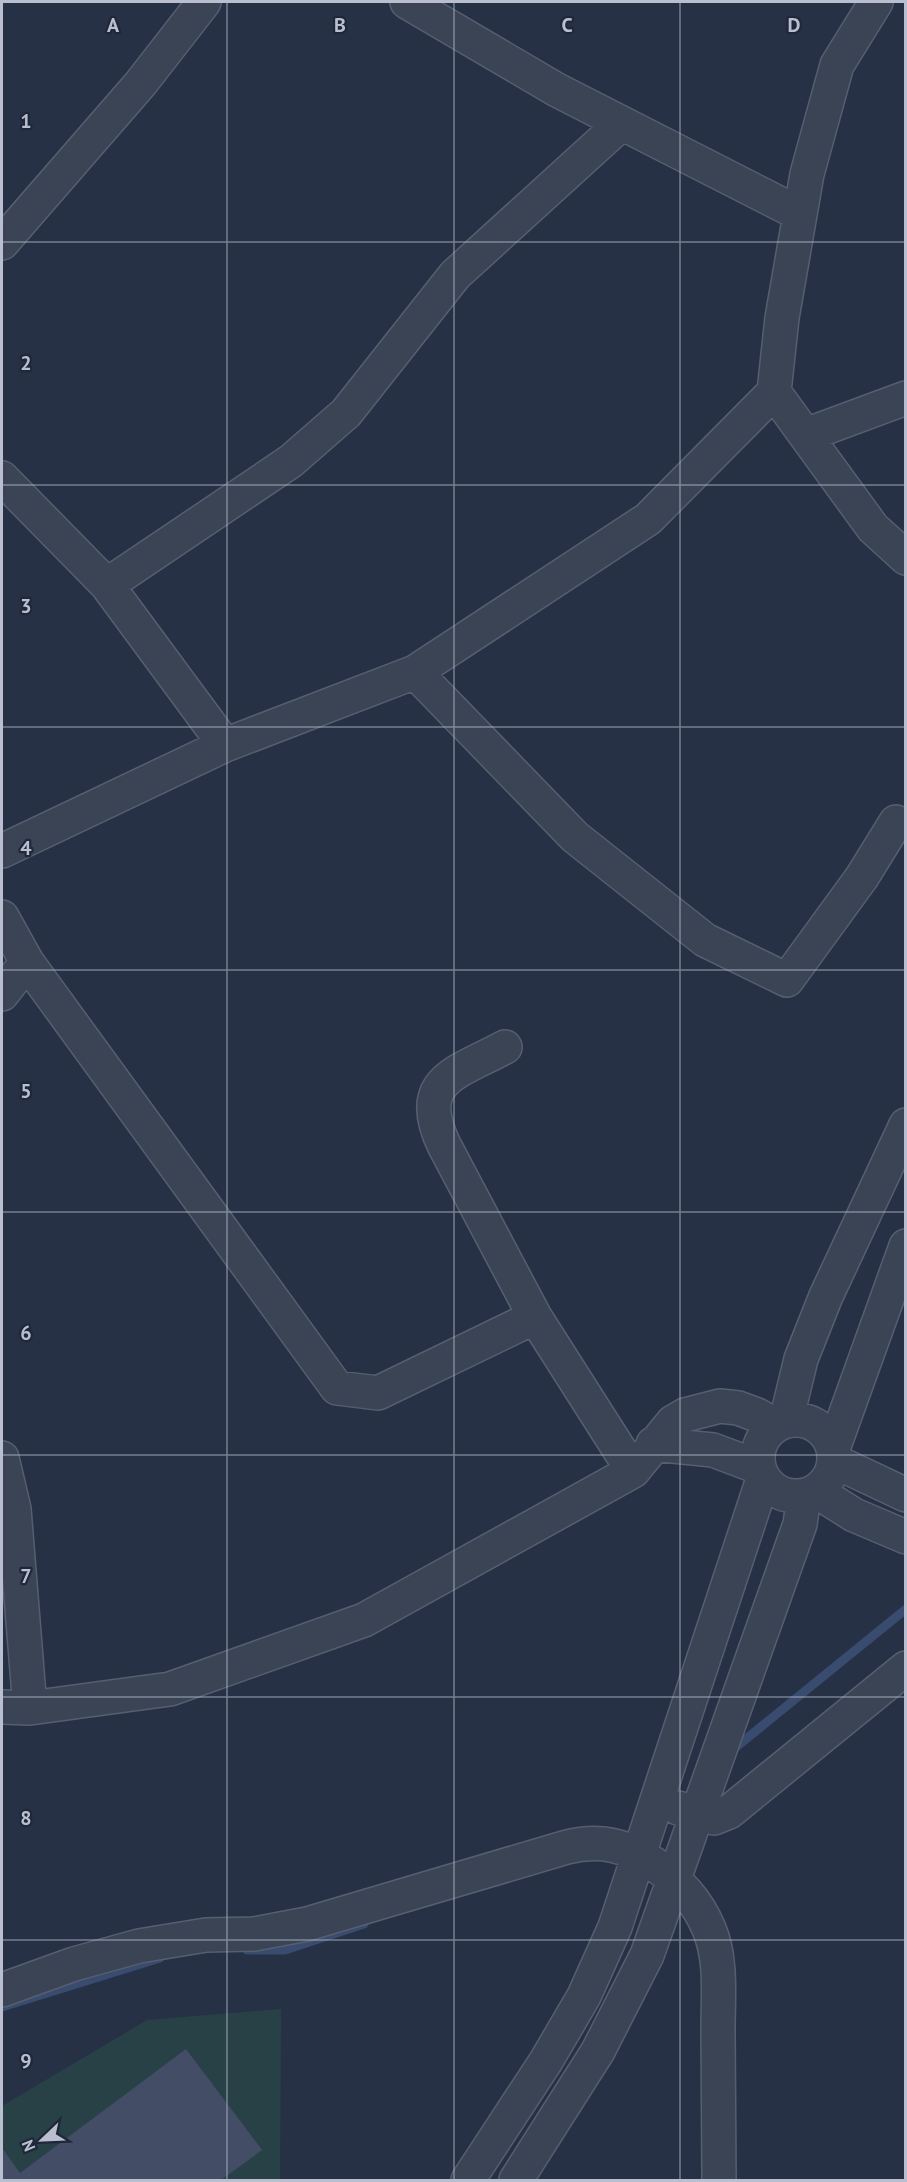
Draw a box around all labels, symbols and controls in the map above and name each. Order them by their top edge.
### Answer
text: A [107,12,120,38]
text: B [334,12,346,38]
text: C [561,12,573,38]
text: D [788,12,801,38]
text: 1 [20,108,32,134]
text: 2 [20,350,32,376]
text: 3 [20,593,32,619]
text: 4 [20,835,32,861]
text: 5 [20,1078,32,1104]
text: 6 [20,1320,32,1346]
text: 7 [20,1563,32,1589]
text: 8 [20,1805,32,1831]
text: 9 [20,2048,32,2074]
north arrow [12,2110,72,2170]
text: N [17,2137,39,2155]

